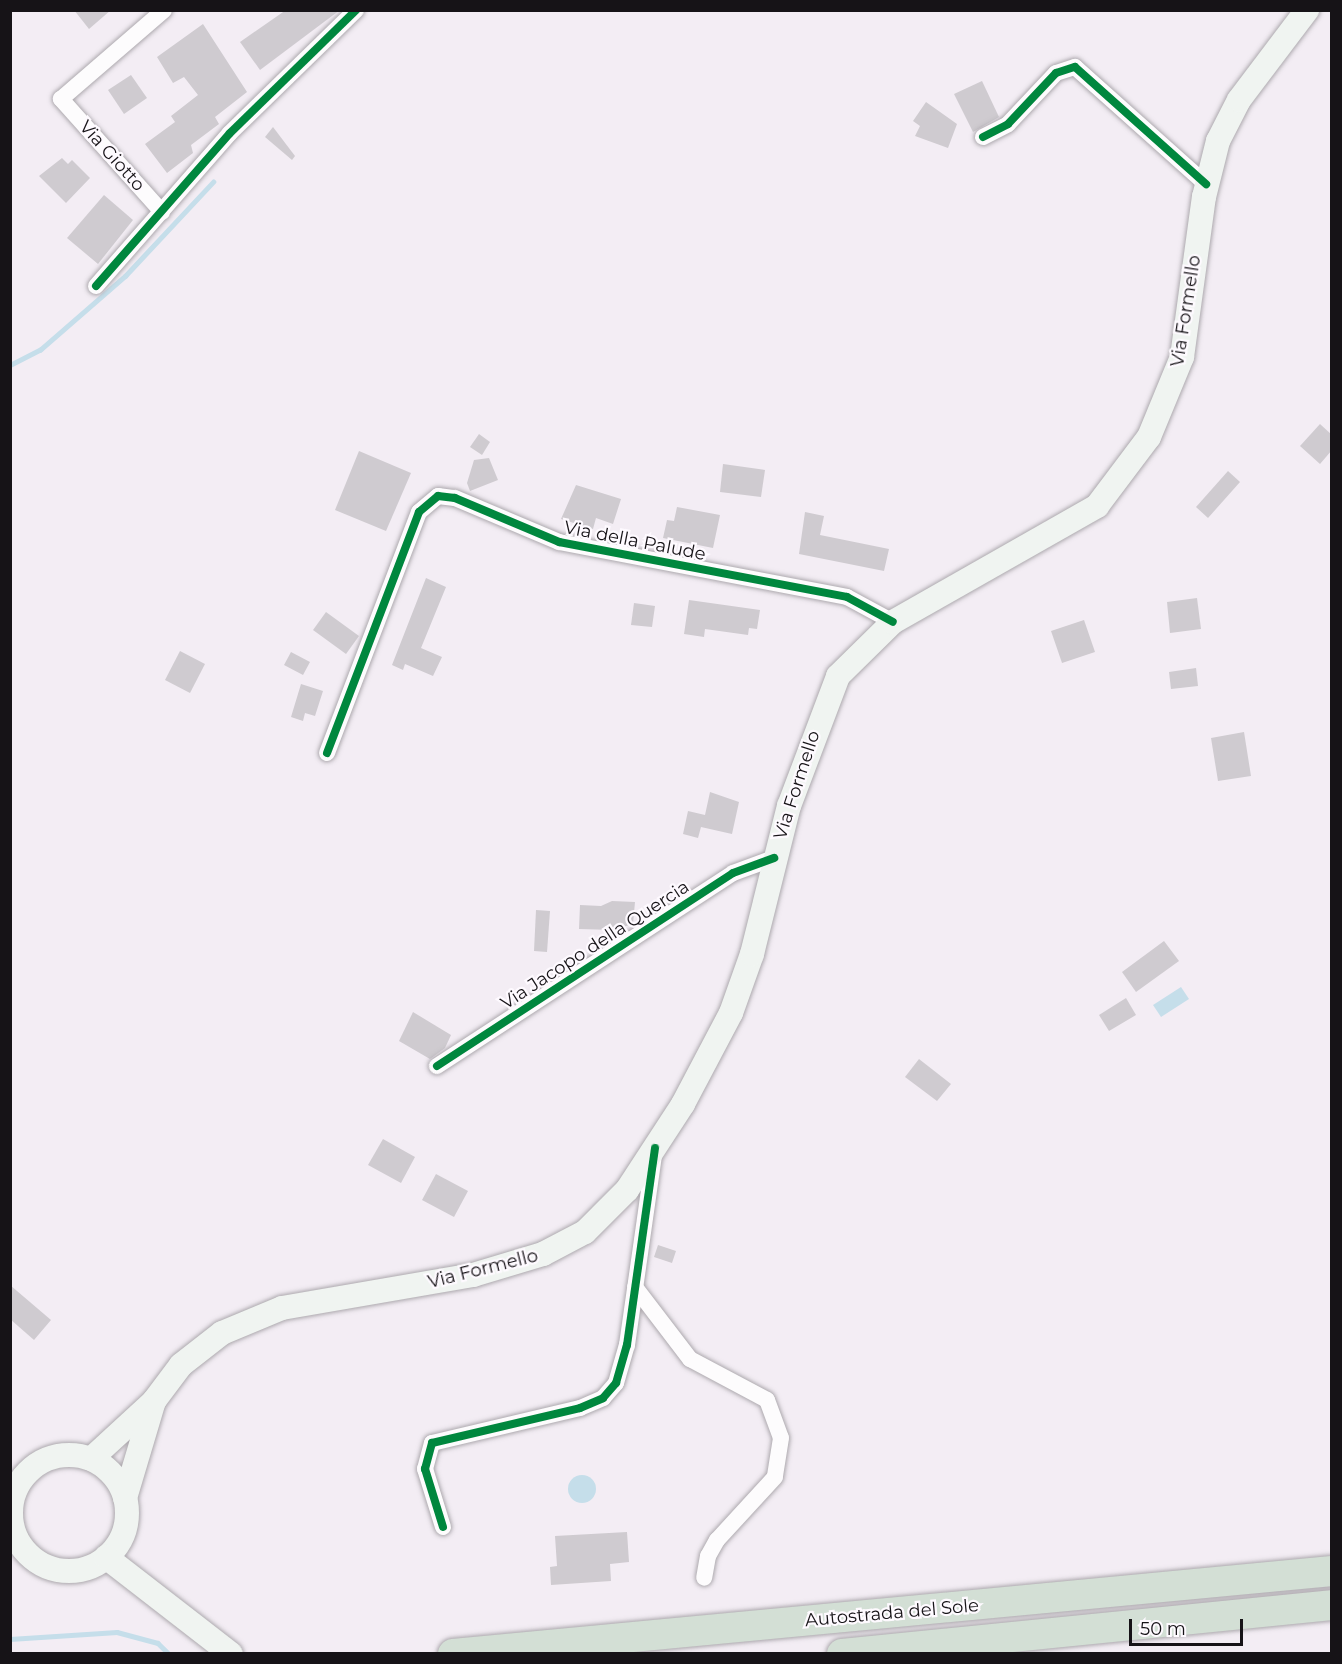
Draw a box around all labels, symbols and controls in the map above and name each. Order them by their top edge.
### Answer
street label: Via Giotto [75,116,149,196]
street label: Via Formello [1167,254,1205,368]
street label: Via della Palude [562,517,708,565]
street label: Via Formello [769,728,825,842]
street label: Via Jacopo della Quercia [497,876,693,1014]
street label: Via Formello [426,1245,540,1293]
street label: Autostrada del Sole [804,1595,980,1631]
scale bar [1132,1607,1246,1645]
text: 50 m [1140,1618,1186,1640]

